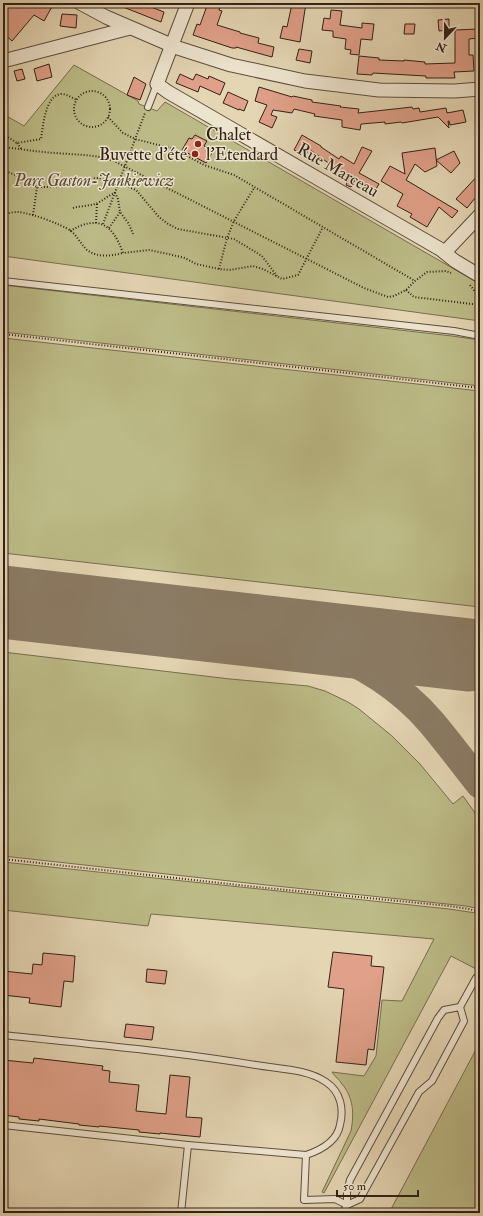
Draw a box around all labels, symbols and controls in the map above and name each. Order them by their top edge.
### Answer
north arrow [425,18,465,58]
text: N [433,39,449,55]
place label: Chalet l'Etendard [206,124,279,165]
street label: Rue Marceau [293,138,383,202]
marker: Chalet l'Etendard [193,139,203,149]
place label: Buvette d'été [99,144,188,165]
marker: Buvette d'été [190,149,200,159]
park label: Parc Gaston-Jankiewicz [13,170,174,191]
scale bar [337,1172,418,1198]
text: 50 m [343,1179,367,1194]

